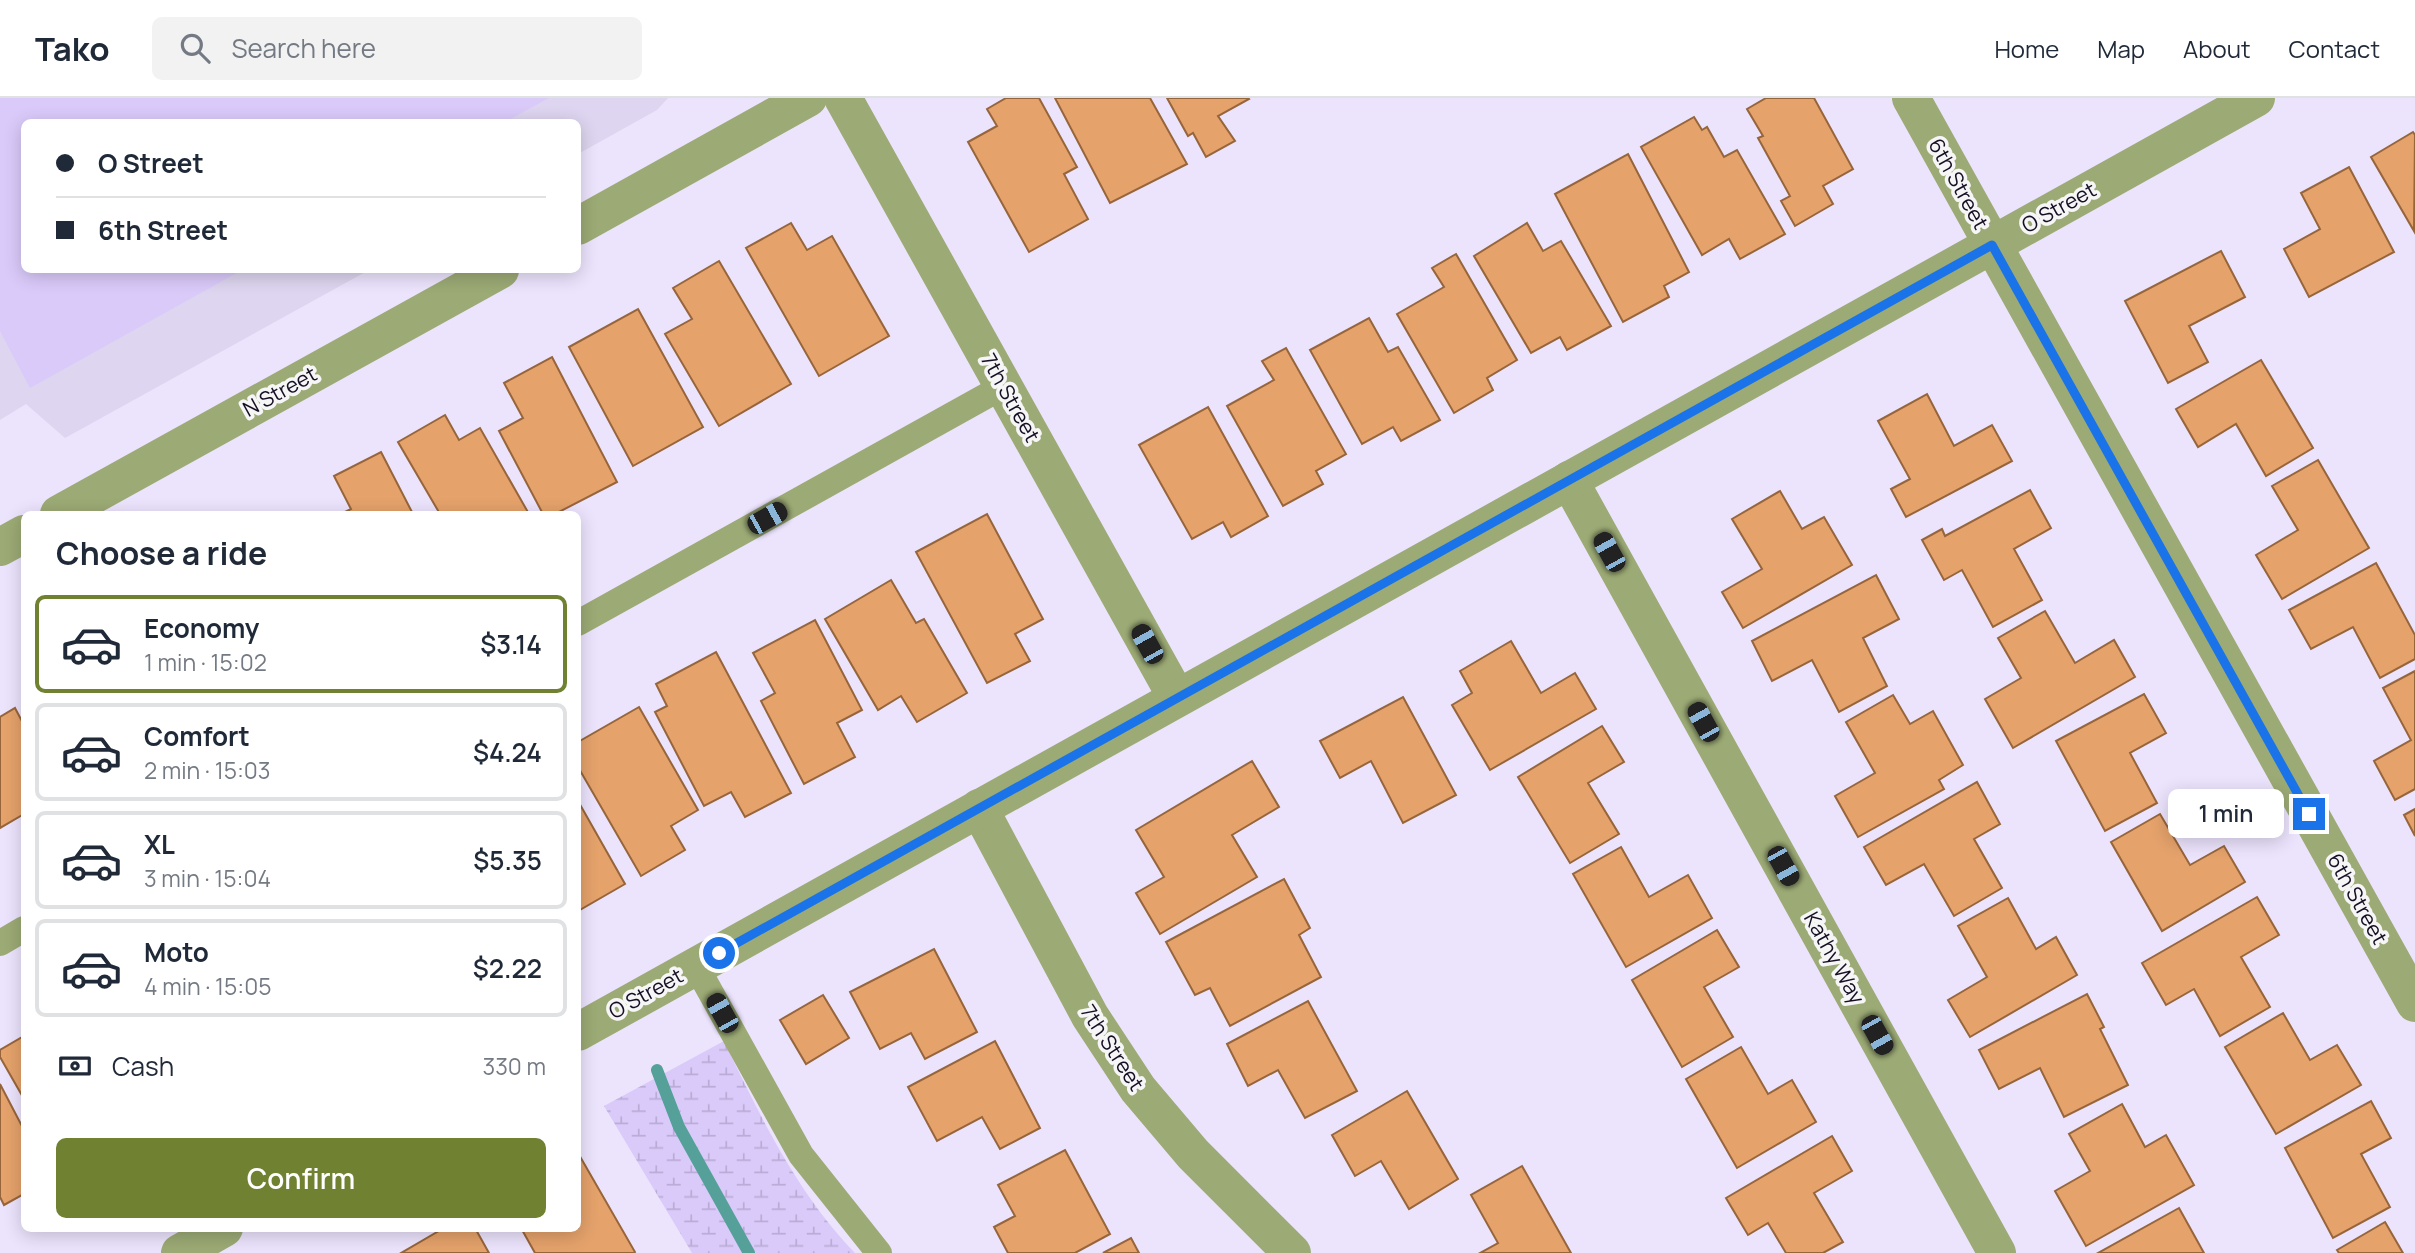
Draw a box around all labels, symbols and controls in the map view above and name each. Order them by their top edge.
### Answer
search box [152,17,642,80]
text: Tako [35,26,110,71]
icon: search [176,29,214,67]
text: Search here [232,30,376,66]
text: Home [1994,32,2059,65]
text: Map [2097,32,2145,65]
text: About [2183,32,2251,65]
text: Contact [2289,32,2380,65]
street label: 6th Street [1922,133,1995,234]
text: O Street [98,145,204,181]
street label: O Street [2016,175,2101,239]
text: 6th Street [98,212,228,248]
street label: 7th Street [975,348,1047,447]
street label: N Street [238,359,321,423]
car [744,499,791,537]
car [1590,529,1629,575]
text: Choose a ride [56,531,267,575]
text: Economy [144,610,259,646]
icon: car [60,613,123,676]
car [1128,621,1167,667]
text: $3.14 [480,626,542,662]
text: 1 min · 15:02 [144,646,267,678]
car [1684,699,1723,745]
text: Comfort [144,718,250,754]
icon: car [60,721,123,784]
text: $4.24 [473,734,542,770]
text: 2 min · 15:03 [144,754,271,786]
callout: 1 min [2169,790,2284,838]
text: 1 min [2199,797,2253,829]
route end [2293,798,2325,830]
text: XL [144,826,175,862]
icon: car [60,829,123,892]
text: $5.35 [473,842,542,878]
car [1764,843,1803,889]
street label: 6th Street [2321,848,2394,949]
text: 3 min · 15:04 [144,862,271,894]
street label: Kathy Way [1798,907,1872,1009]
text: Moto [144,934,209,970]
icon: car [60,937,123,1000]
route start [703,937,735,969]
text: $2.22 [473,950,542,986]
street label: O Street [603,961,688,1025]
text: 4 min · 15:05 [144,970,272,1002]
car [703,990,742,1036]
street label: 7th Street [1075,999,1151,1096]
car [1858,1012,1897,1058]
icon: cash [56,1047,94,1085]
text: Cash [112,1048,174,1084]
text: 330 m [482,1050,546,1082]
button: Confirm [56,1138,546,1218]

